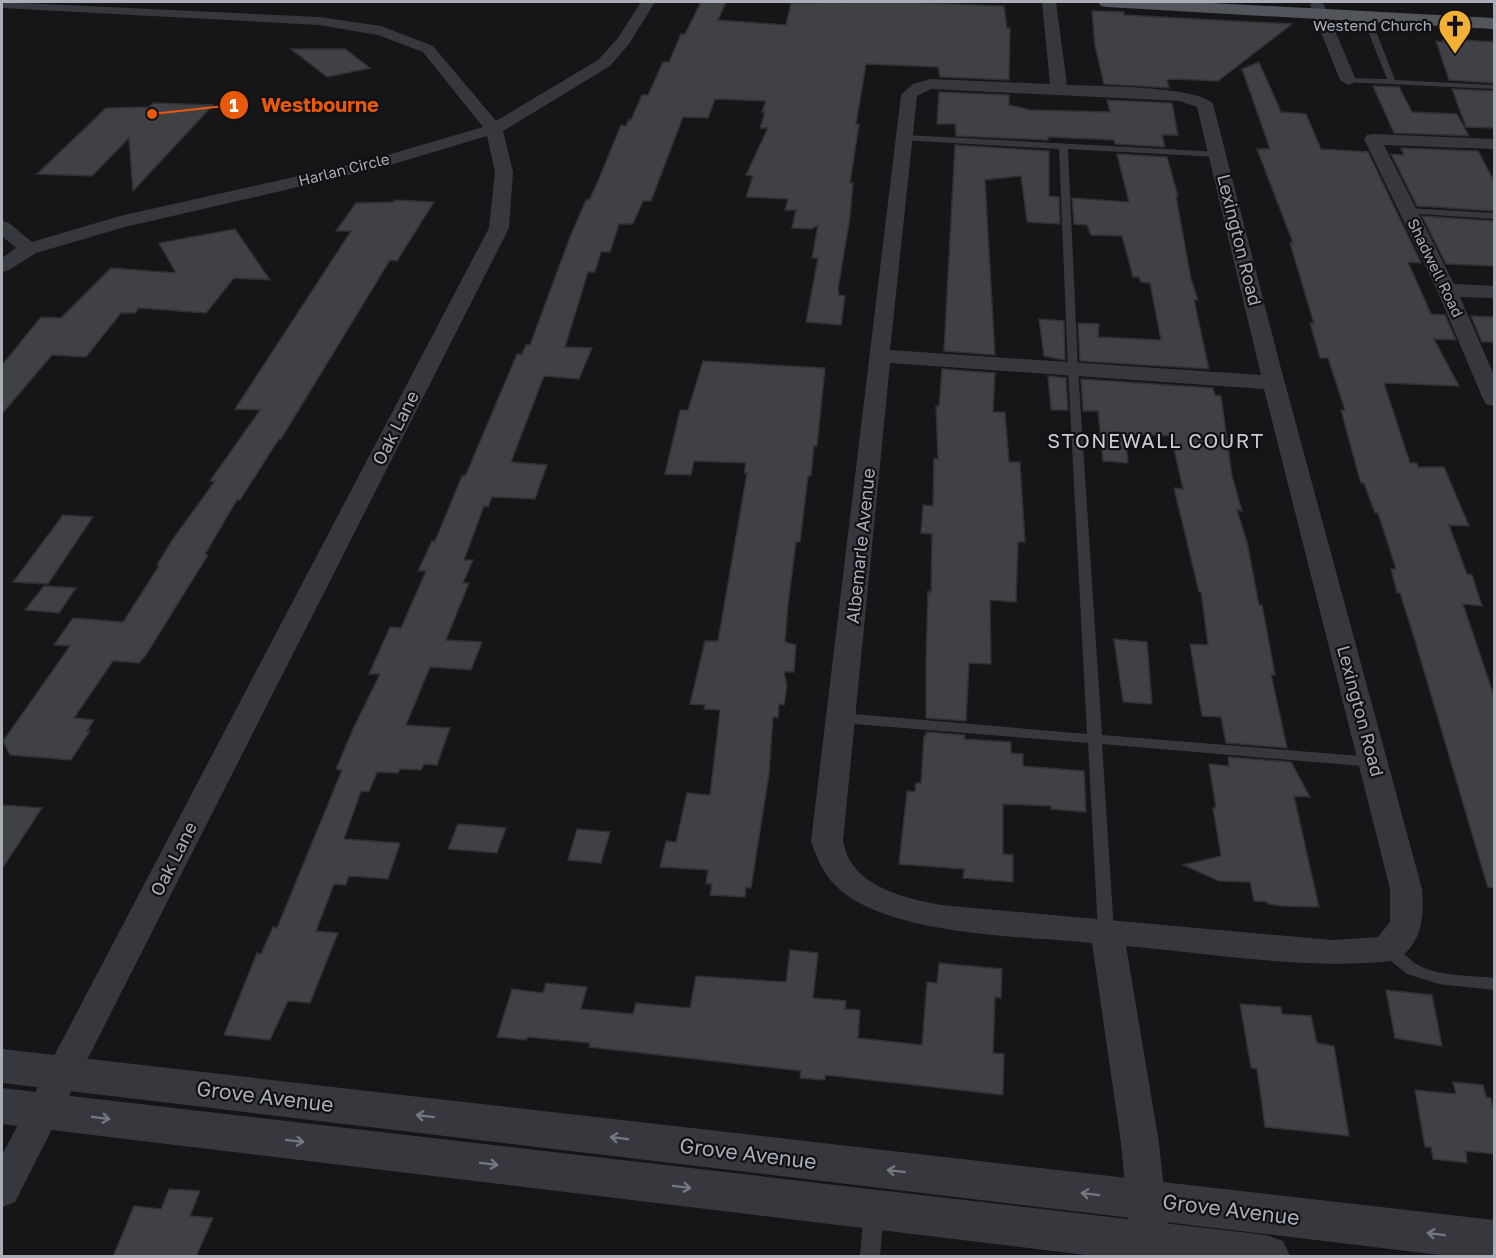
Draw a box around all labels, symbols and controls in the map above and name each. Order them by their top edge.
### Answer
church icon: Westend Church [1437,8,1473,55]
place label: Westend Church [1313,16,1432,34]
callout: Westbourne [219,86,391,124]
text: Westbourne [261,92,379,116]
text: 1 [229,94,239,116]
street label: Harlan Circle [296,149,392,189]
street label: Lexington Road [1213,172,1267,308]
street label: Shadwell Road [1404,215,1468,320]
street label: Oak Lane [367,387,423,468]
district label: STONEWALL COURT [1047,428,1265,452]
street label: Albemarle Avenue [841,467,879,625]
street label: Lexington Road [1333,643,1389,779]
street label: Oak Lane [145,818,201,899]
street label: Grove Avenue [195,1075,335,1117]
one-way arrow [416,1110,436,1121]
one-way arrow [91,1113,111,1124]
street label: Grove Avenue [678,1132,818,1174]
one-way arrow [610,1133,629,1144]
one-way arrow [285,1136,304,1147]
one-way arrow [478,1159,498,1170]
one-way arrow [887,1165,907,1176]
one-way arrow [672,1182,692,1193]
one-way arrow [1080,1188,1100,1199]
street label: Grove Avenue [1161,1188,1301,1230]
one-way arrow [1427,1229,1447,1240]

